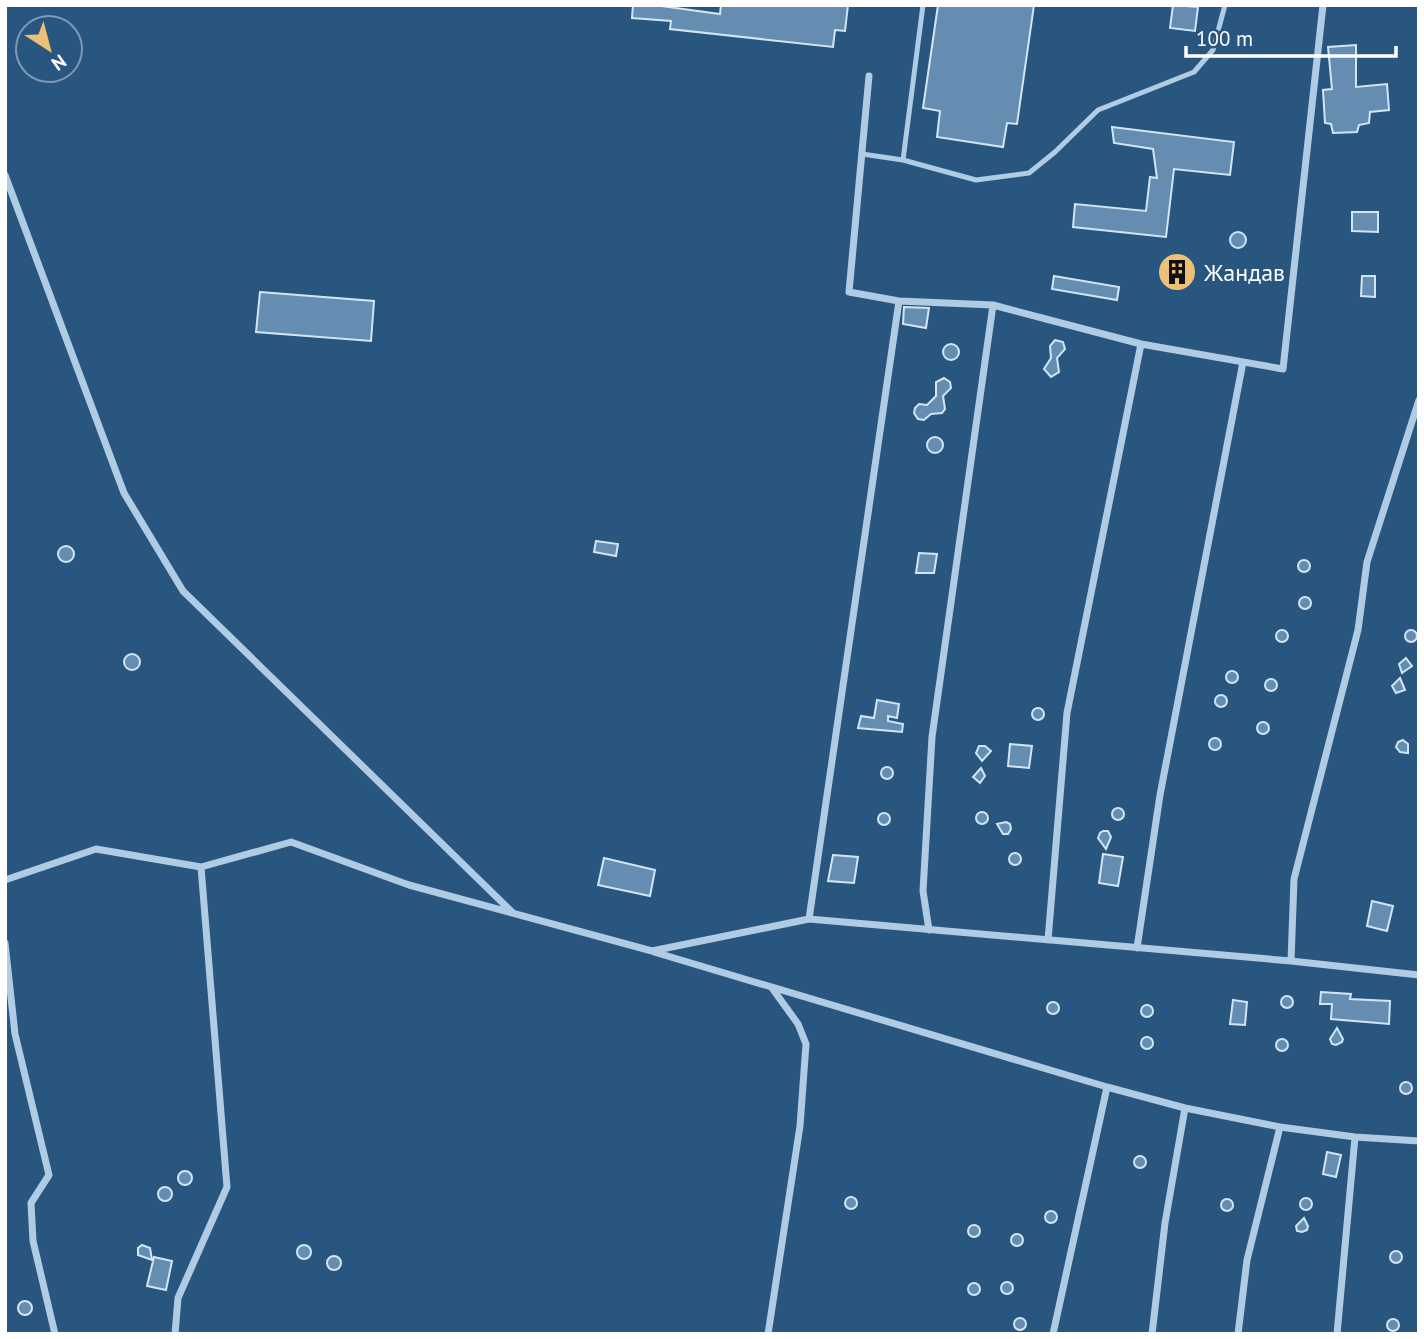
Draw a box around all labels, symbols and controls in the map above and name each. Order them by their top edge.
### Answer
north arrow [14,14,84,84]
scale bar [1186,14,1396,58]
text: 100 m [1196,25,1253,52]
text: N [47,49,71,76]
building icon: Жандав [1156,251,1198,293]
place label: Жандав [1203,257,1285,288]

